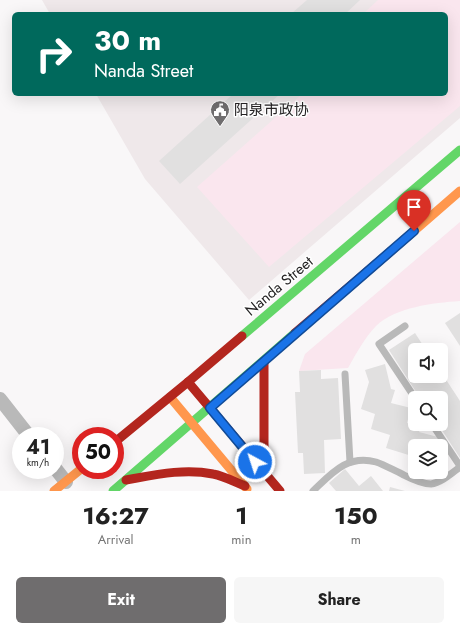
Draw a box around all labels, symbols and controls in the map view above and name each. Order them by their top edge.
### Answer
text: 30 m [94,20,161,61]
icon: right [28,28,80,80]
text: Nanda Street [94,58,193,84]
public building icon: 阳泉市政协 [209,99,231,127]
place label: 阳泉市政协 [234,99,309,121]
pin [397,190,431,231]
icon: arrive [403,196,425,218]
street label: Nanda Street [240,251,318,321]
map controls [408,343,448,479]
button: sound [408,343,448,383]
button: search [408,391,448,431]
speed limit sign: 50 [72,427,124,479]
text: 41 [26,433,50,462]
button: layers [408,439,448,479]
position arrow [234,441,276,483]
text: km/h [27,455,49,470]
text: 16:27 [82,498,149,533]
text: 1 [235,498,247,533]
text: 150 [334,498,378,533]
text: Arrival [98,530,133,549]
text: min [231,530,251,549]
text: m [351,530,361,549]
button: Exit [16,577,226,623]
button: Share [234,577,444,623]

